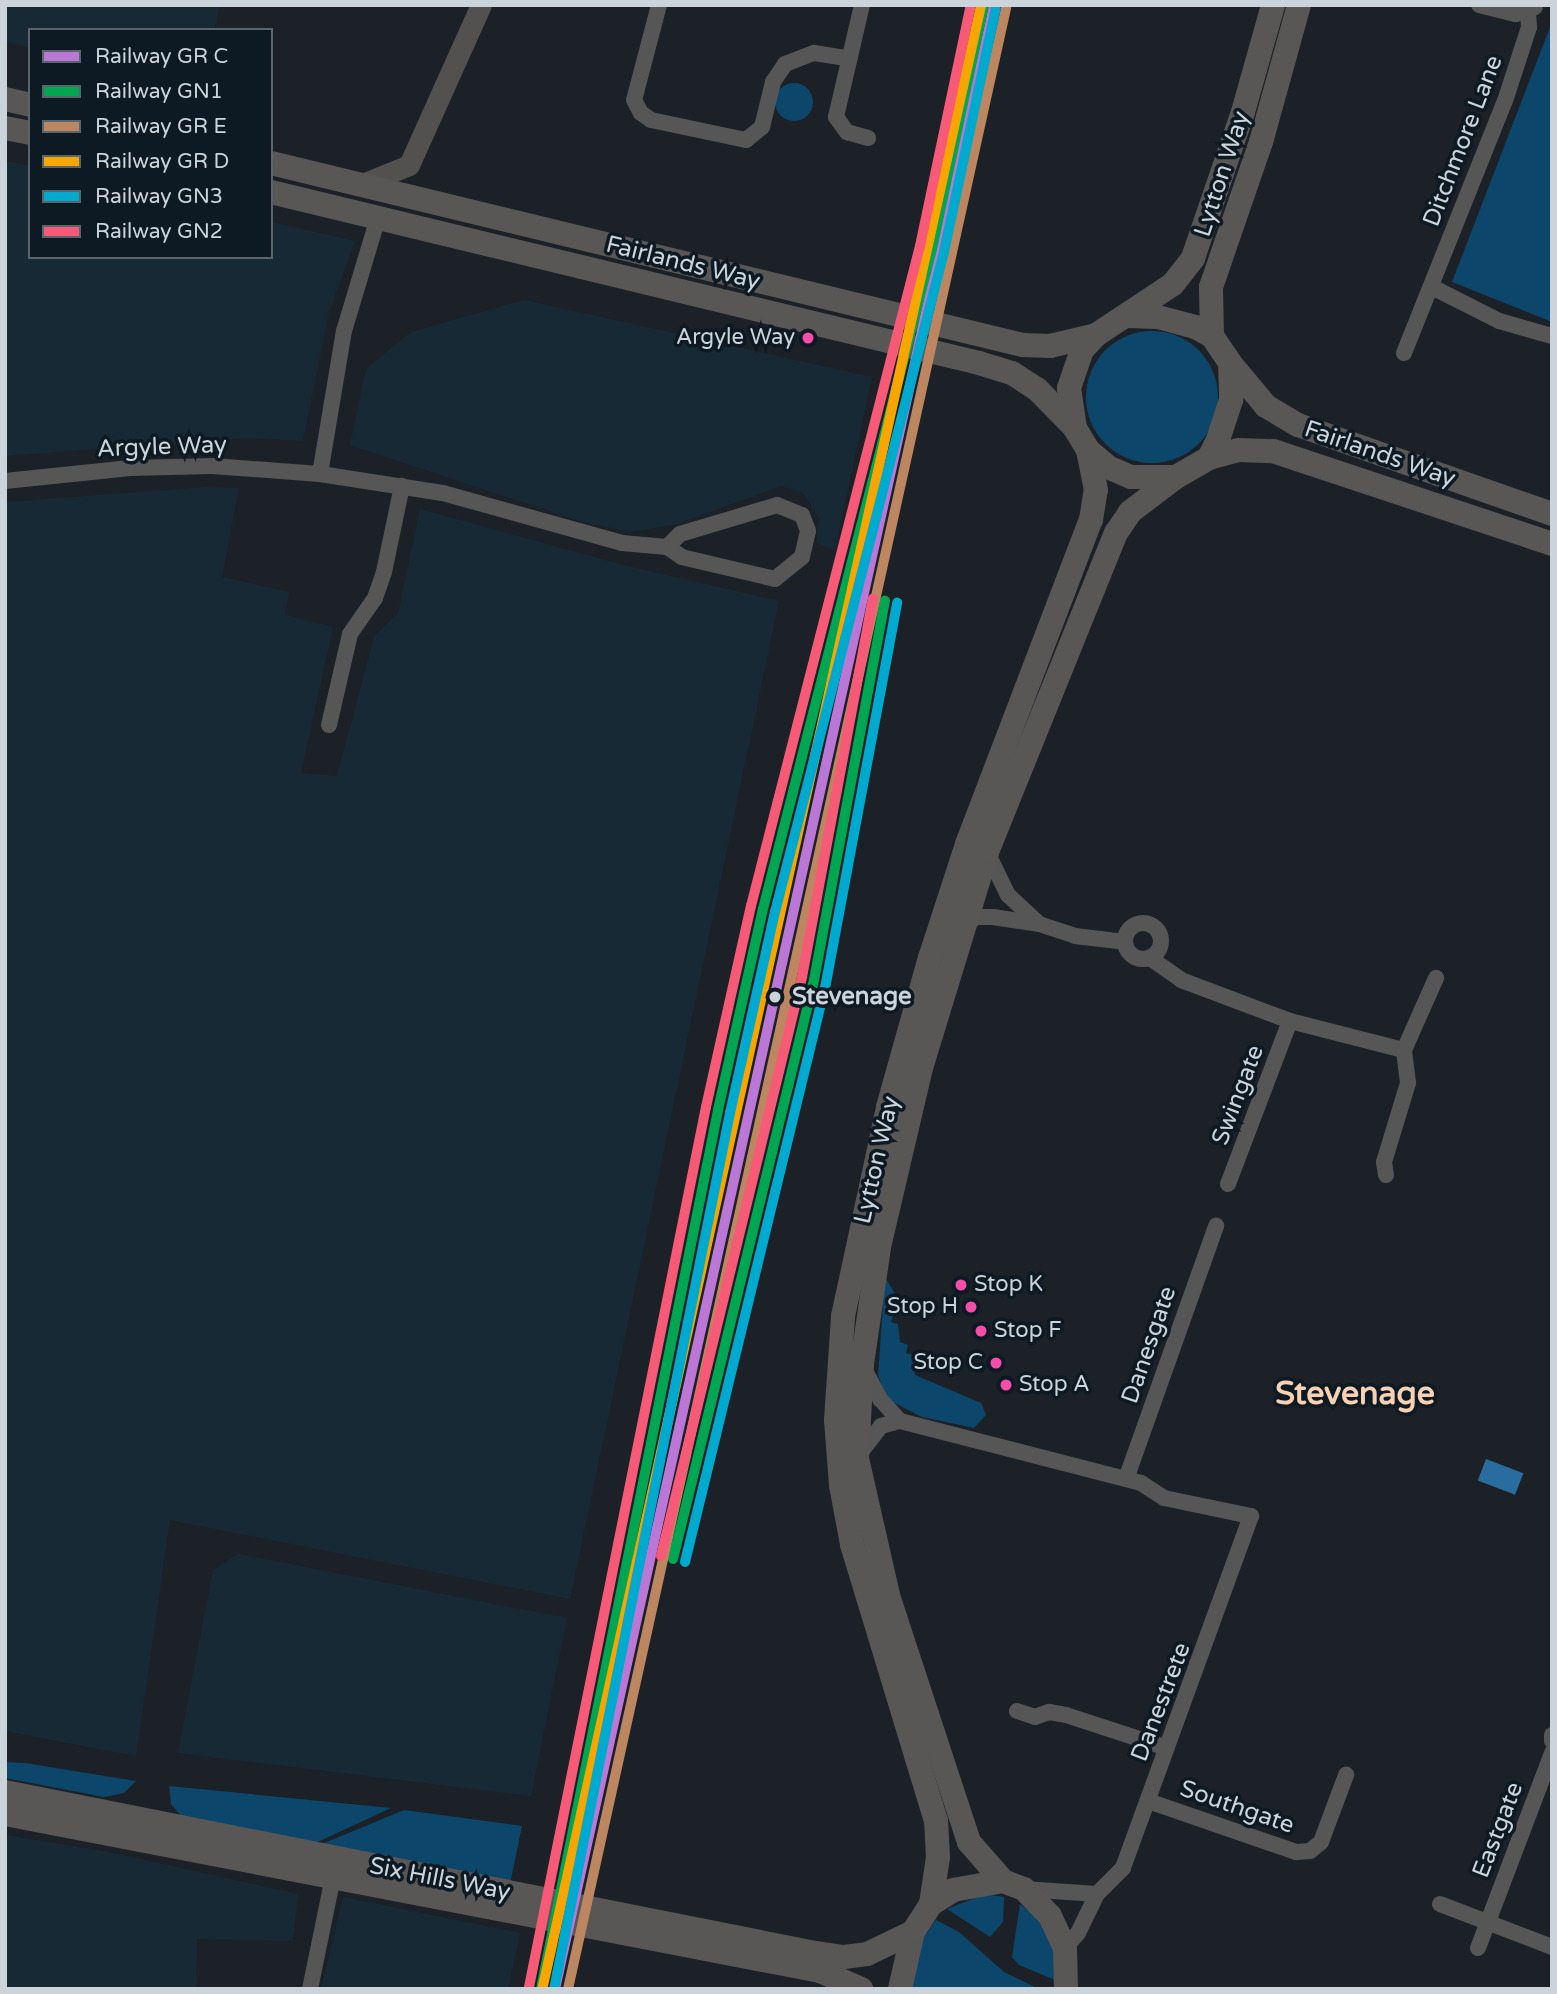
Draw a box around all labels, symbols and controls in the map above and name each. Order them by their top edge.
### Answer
legend [28,28,273,259]
text: Railway GR C [95,44,228,69]
street label: Ditchmore Lane [1417,51,1509,231]
text: Railway GN1 [95,79,223,104]
street label: Lytton Way [1188,108,1256,240]
text: Railway GR E [95,114,227,139]
text: Railway GR D [95,149,229,174]
text: Railway GN3 [95,184,223,209]
text: Railway GN2 [95,219,223,244]
street label: Fairlands Way [603,230,763,296]
place label: Argyle Way [676,325,795,351]
marker: Argyle Way [801,331,815,345]
street label: Fairlands Way [1301,415,1459,493]
street label: Argyle Way [97,430,227,464]
place label: Stevenage [792,983,912,1011]
marker: Stevenage [764,986,786,1008]
street label: Swingate [1206,1041,1270,1149]
street label: Lytton Way [848,1093,906,1227]
place label: Stop K [974,1272,1043,1298]
marker: Stop K [954,1278,968,1292]
street label: Danesgate [1116,1283,1182,1407]
place label: Stop H [887,1294,958,1320]
marker: Stop H [964,1300,978,1314]
place label: Stop F [994,1318,1062,1344]
marker: Stop F [974,1324,988,1338]
place label: Stop C [913,1350,983,1376]
marker: Stop C [989,1356,1003,1370]
place label: Stop A [1019,1372,1090,1398]
district label: Stevenage [1275,1375,1435,1413]
marker: Stop A [999,1378,1013,1392]
street label: Danestrete [1125,1638,1197,1766]
street label: Southgate [1176,1774,1298,1840]
street label: Eastgate [1467,1778,1529,1882]
street label: Six Hills Way [367,1851,513,1907]

